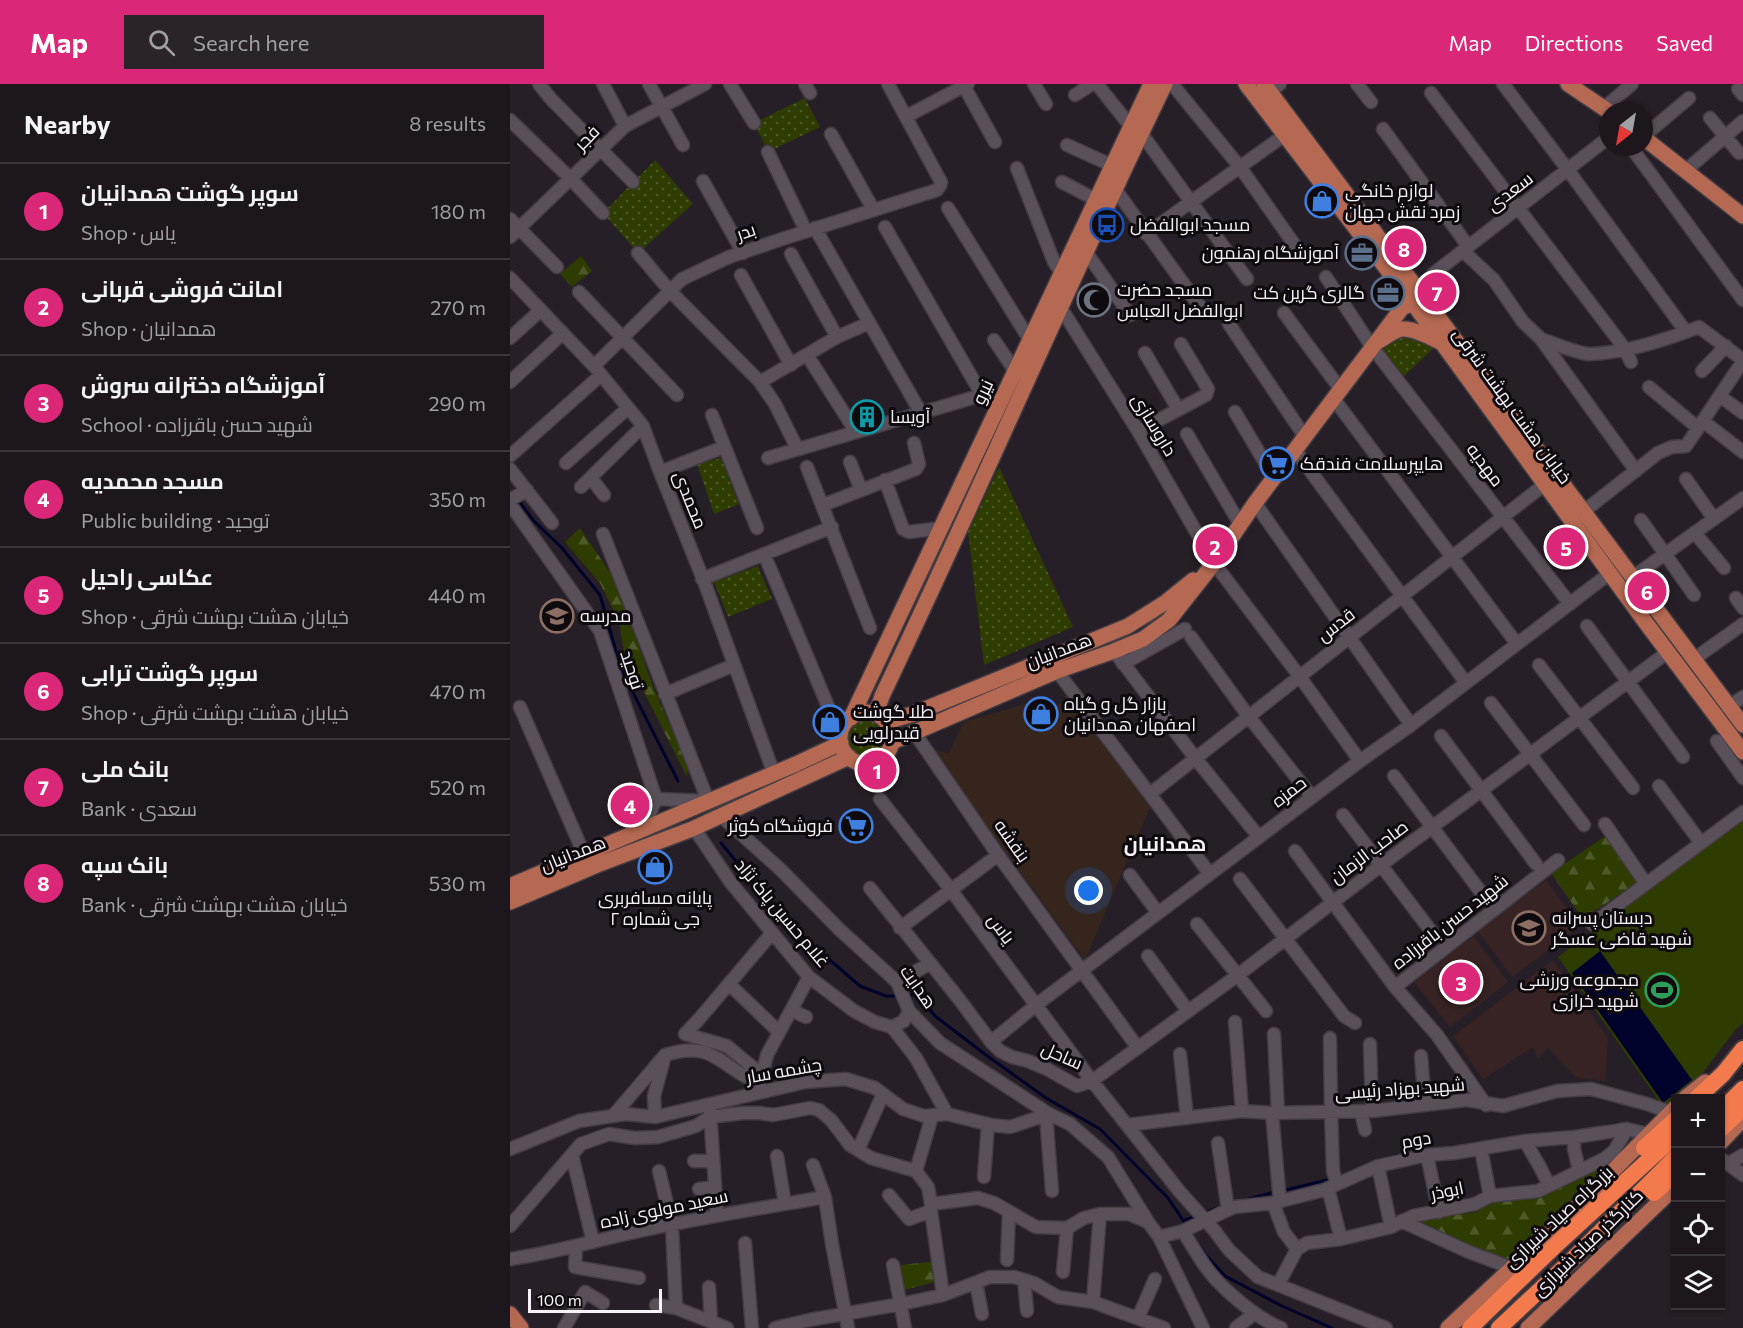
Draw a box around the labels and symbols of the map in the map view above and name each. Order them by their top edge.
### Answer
north arrow [1599,102,1653,156]
street label: فجر [568,120,604,156]
street label: سعدی [1482,167,1537,216]
place label: لوازم خانگی زمرد نقش جهان [1345,179,1460,223]
shop icon: لوازم خانگی زمرد نقش جهان [1304,183,1340,219]
bus stop icon: مسجد ابوالفضل [1089,207,1125,243]
place label: مسجد ابوالفضل [1130,213,1250,236]
street label: بدر [732,218,759,246]
pin: 8 [1384,226,1424,270]
office icon: آموزشگاه رهنمون [1344,235,1380,271]
place label: آموزشگاه رهنمون [1202,241,1339,264]
pin: 7 [1418,270,1456,314]
office icon: گالری گرین کت [1370,275,1406,311]
place label: مسجد حضرت ابوالفضل العباس [1117,278,1243,322]
place label: گالری گرین کت [1253,281,1365,304]
mosque icon: مسجد حضرت ابوالفضل العباس [1076,282,1112,318]
street label: خیابان هشت بهشت شرقی [1448,323,1577,488]
street label: نیرو [967,375,998,408]
street label: داروسازی [1127,389,1182,460]
building icon: آویسا [849,399,885,435]
place label: آویسا [890,405,930,428]
street label: مهدیه [1462,438,1509,491]
supermarket icon: هایپرسلامت فندقک [1259,446,1295,482]
place label: هایپرسلامت فندقک [1300,452,1443,476]
street label: محمدی [669,468,712,532]
pin: 2 [1196,524,1234,568]
pin: 5 [1546,524,1586,570]
pin: 6 [1628,568,1666,614]
school or university icon: مدرسه [539,598,575,634]
street label: قدس [1312,603,1359,647]
place label: مدرسه [580,604,631,627]
street label: همدانیان [1023,628,1095,674]
street label: توحید [615,647,650,693]
place label: بازار گل و گیاه اصفهان همدانیان [1064,692,1196,736]
shop icon: بازار گل و گیاه اصفهان همدانیان [1023,696,1059,732]
place label: طلا گوشت قیدرلویی [853,700,934,744]
shop icon: طلا گوشت قیدرلویی [812,704,848,740]
pin: 1 [858,748,896,792]
street label: حمزه [1267,771,1311,812]
pin: 4 [610,782,650,828]
supermarket icon: فروشگاه کوثر [838,808,874,844]
place label: فروشگاه کوثر [727,814,833,837]
street label: بنفشه [990,815,1035,866]
street label: صاحب الزمان [1325,815,1412,889]
street label: همدانیان [537,830,609,877]
district label: همدانیان [1124,831,1206,856]
shop icon: پایانه مسافربری جی شماره ۲ [637,849,673,885]
street label: غلام حسین پاک نژاد [729,853,835,973]
street label: شهید حسن باقرزاده [1387,869,1513,974]
your location [1074,876,1103,905]
place label: پایانه مسافربری جی شماره ۲ [598,886,712,930]
place label: دبستان پسرانه شهید قاضی عسگر [1551,906,1692,950]
street label: یاس [983,909,1020,949]
school or university icon: دبستان پسرانه شهید قاضی عسگر [1511,910,1547,946]
street label: هدایت [896,960,942,1013]
pin: 3 [1442,960,1480,1004]
place label: مجموعه ورزشی شهید خرازی [1519,968,1639,1012]
sports icon: مجموعه ورزشی شهید خرازی [1644,972,1680,1008]
street label: ساحل [1038,1036,1086,1075]
street label: چشمه سار [743,1053,824,1090]
street label: شهید بهزاد رئیسی [1334,1072,1466,1105]
street label: دوم [1399,1126,1433,1154]
street label: بزرگراه صیاد شیرازی [1500,1160,1618,1273]
street label: ابوذر [1427,1176,1466,1205]
street label: سعید مولوی زاده [598,1184,730,1233]
street label: کنارگذر صیاد شیرازی [1527,1184,1648,1301]
scale bar [528,1286,662,1314]

